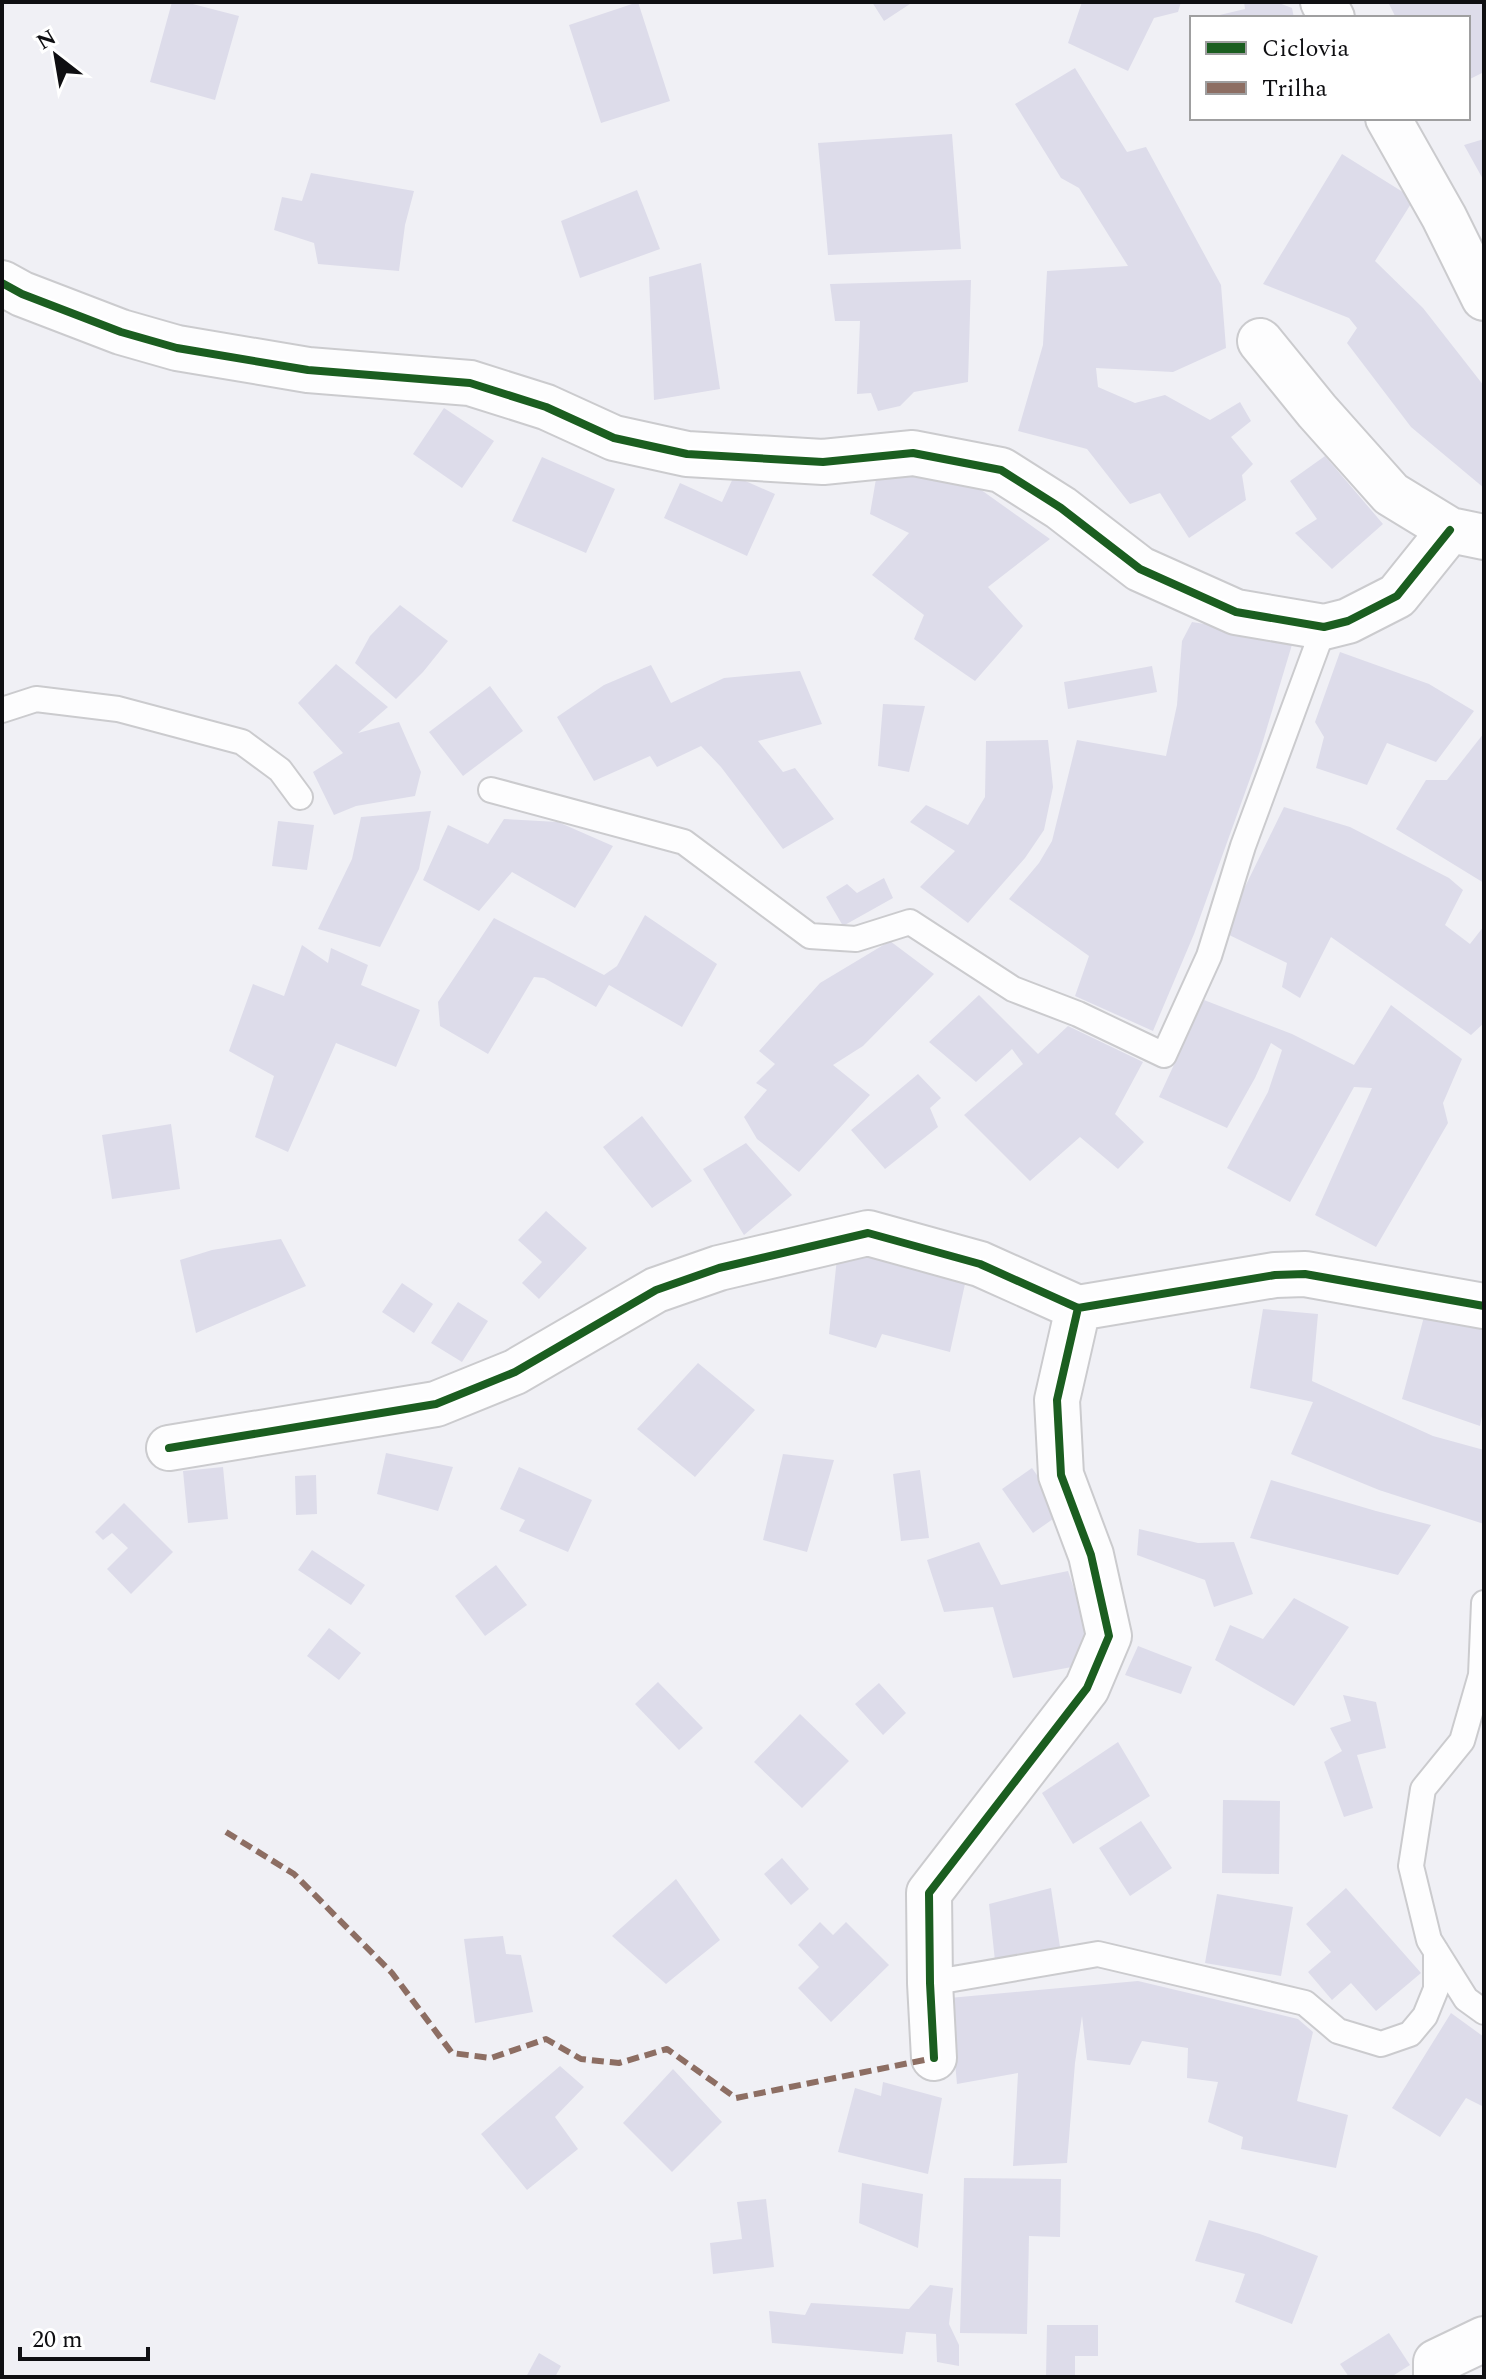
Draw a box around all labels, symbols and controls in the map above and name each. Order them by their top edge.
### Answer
north arrow [16,16,96,96]
legend [1190,16,1470,120]
text: N [30,21,63,59]
text: Ciclovia [1262,31,1349,67]
text: Trilha [1262,71,1327,107]
scale bar [20,2311,148,2361]
text: 20 m [32,2322,83,2358]

